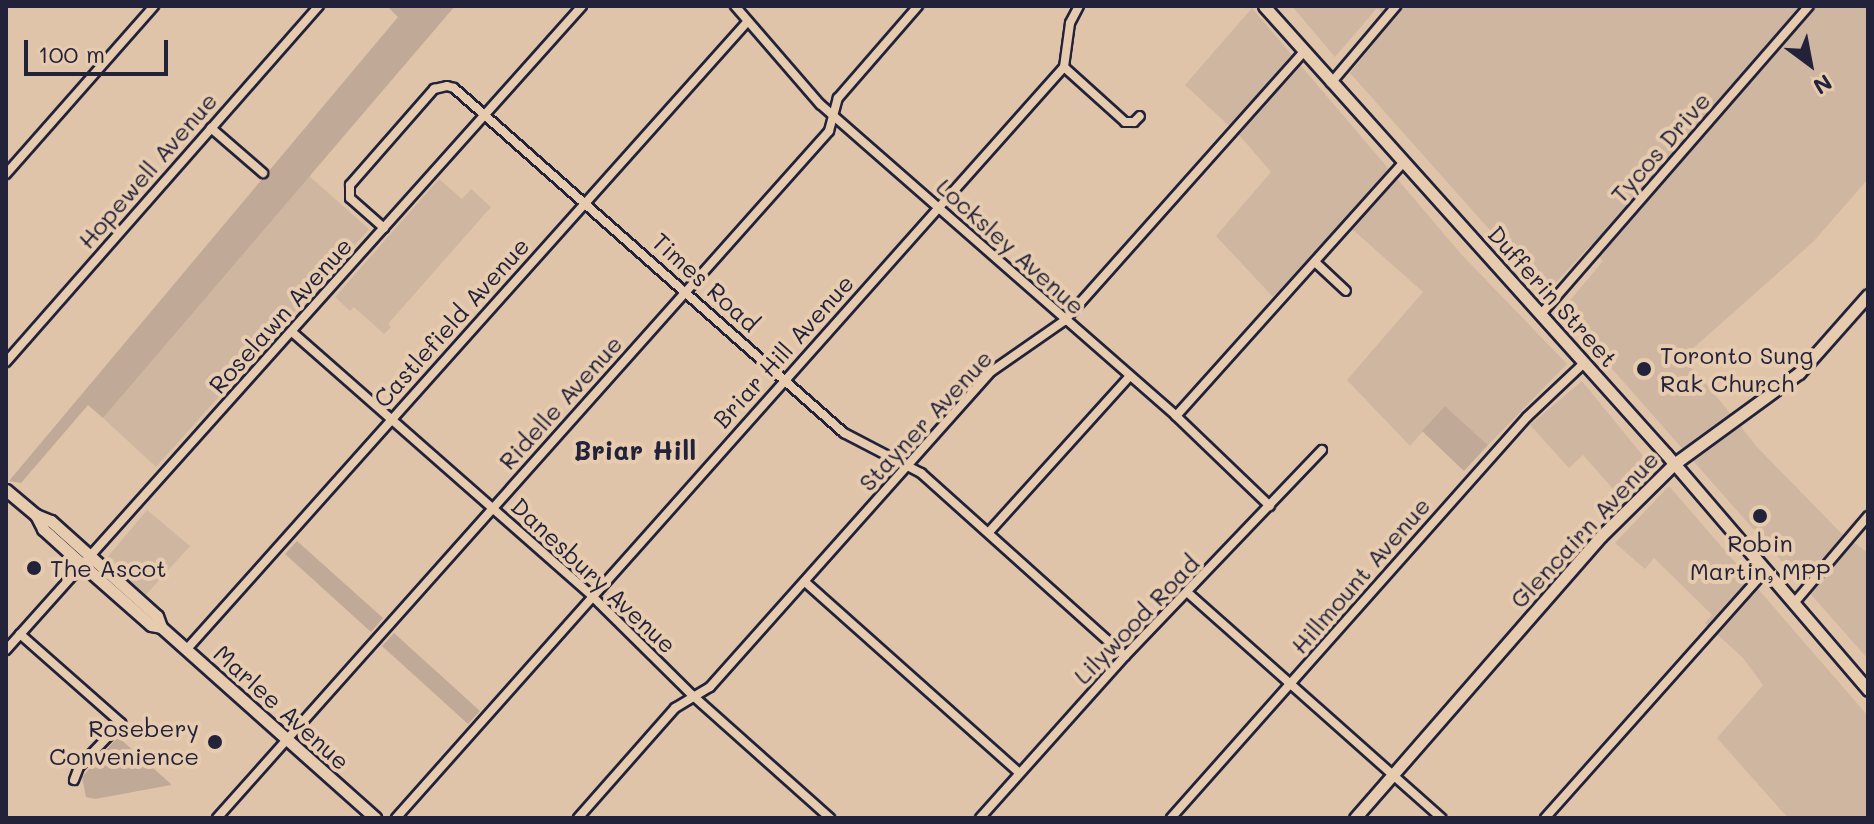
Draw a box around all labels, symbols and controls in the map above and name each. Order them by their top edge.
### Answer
scale bar [28,24,172,74]
north arrow [1770,24,1850,104]
text: 100 m [38,38,105,69]
text: N [1808,68,1838,101]
street label: Hopewell Avenue [71,86,223,254]
street label: Tycos Drive [1604,86,1716,208]
street label: Locksley Avenue [931,172,1091,320]
street label: Dufferin Street [1482,220,1624,372]
street label: Times Road [647,227,765,337]
street label: Roselawn Avenue [202,231,358,399]
street label: Castlefield Avenue [367,231,535,413]
street label: Briar Hill Avenue [707,268,859,434]
street label: Ridelle Avenue [492,329,628,475]
place label: Toronto Sung Rak Church [1660,341,1814,397]
street label: Stayner Avenue [852,343,998,497]
marker: Toronto Sung Rak Church [1635,360,1653,378]
district label: Briar Hill [574,435,696,467]
street label: Glencairn Avenue [1504,444,1664,614]
street label: Danesbury Avenue [506,491,682,659]
street label: Hillmount Avenue [1284,491,1436,659]
marker: Robin Martin, MPP [1751,507,1769,525]
place label: Robin Martin, MPP [1690,529,1830,585]
street label: Lilywood Road [1067,548,1205,690]
place label: The Ascot [50,554,167,582]
marker: The Ascot [25,559,43,577]
street label: Marlee Avenue [208,639,356,775]
place label: Rosebery Convenience [49,714,199,770]
marker: Rosebery Convenience [206,733,224,751]

